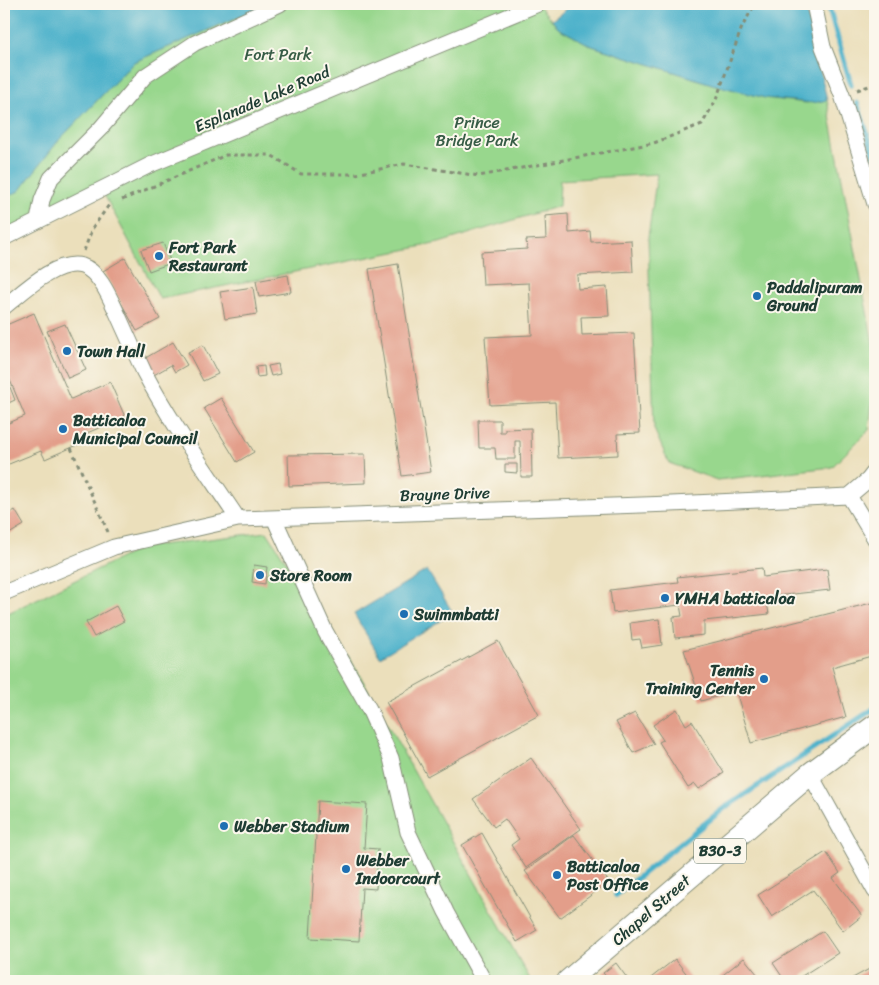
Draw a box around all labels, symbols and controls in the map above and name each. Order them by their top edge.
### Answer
park label: Fort Park [244,40,312,69]
street label: Esplanade Lake Road [190,57,336,141]
park label: Prince Bridge Park [436,108,519,155]
place label: Fort Park Restaurant [168,233,248,280]
marker: Fort Park Restaurant [153,250,165,262]
place label: Paddalipuram Ground [766,273,863,320]
marker: Paddalipuram Ground [751,290,763,302]
place label: Town Hall [77,337,146,366]
marker: Town Hall [61,345,73,357]
place label: Batticaloa Municipal Council [72,406,199,453]
marker: Batticaloa Municipal Council [57,423,69,435]
street label: Brayne Drive [399,478,491,510]
place label: Store Room [269,561,352,590]
marker: Store Room [254,569,266,581]
place label: YMHA batticaloa [675,584,796,613]
marker: YMHA batticaloa [659,592,671,604]
place label: Swimmbatti [413,600,499,629]
marker: Swimmbatti [398,608,410,620]
place label: Tennis Training Center [646,656,755,703]
marker: Tennis Training Center [758,673,770,685]
place label: Webber Stadium [234,812,350,841]
marker: Webber Stadium [218,820,230,832]
road number: B30-3 [694,838,746,864]
place label: Webber Indoorcourt [355,846,441,893]
place label: Batticaloa Post Office [567,852,649,899]
marker: Webber Indoorcourt [340,863,352,875]
street label: Chapel Street [605,867,698,953]
marker: Batticaloa Post Office [551,869,563,881]

